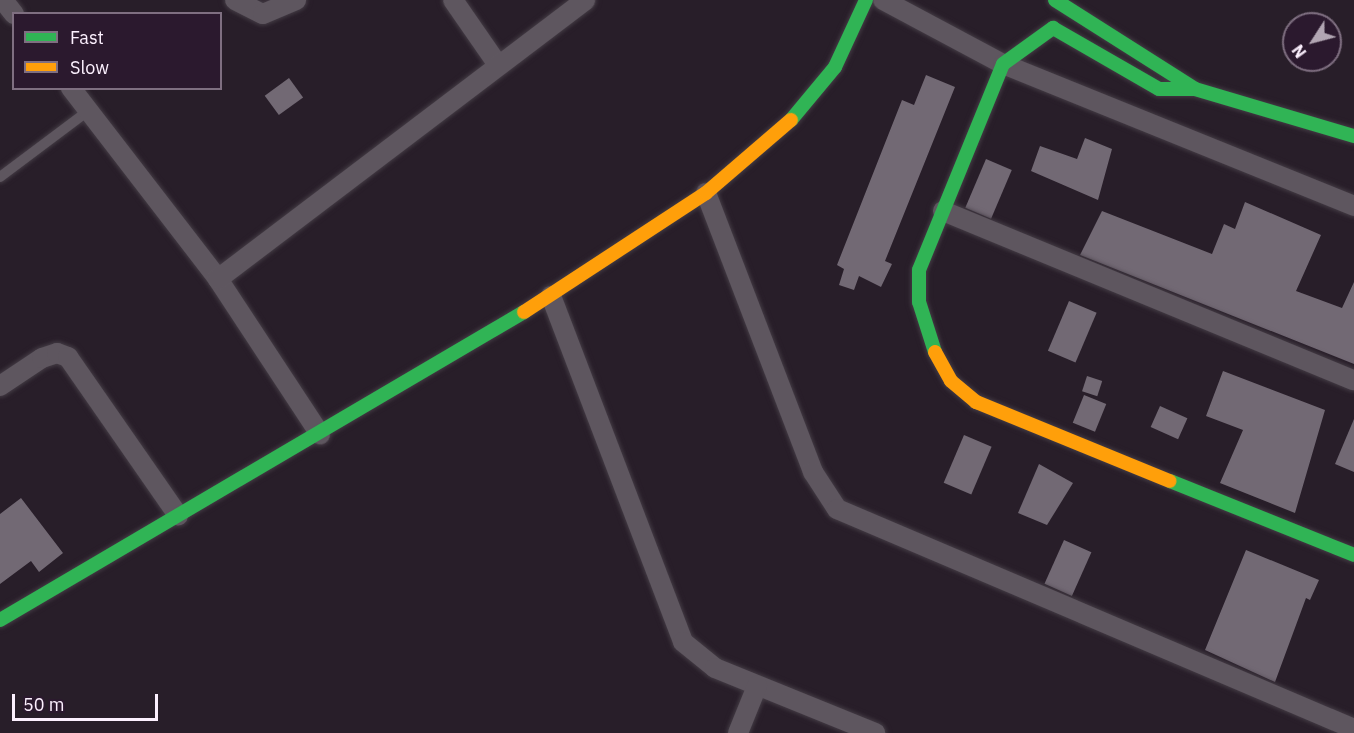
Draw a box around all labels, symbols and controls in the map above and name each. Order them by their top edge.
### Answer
legend [12,12,222,90]
north arrow [1282,12,1342,72]
text: Fast [70,26,104,49]
text: N [1288,41,1311,62]
text: Slow [70,56,109,79]
scale bar [15,682,160,720]
text: 50 m [23,693,65,716]

